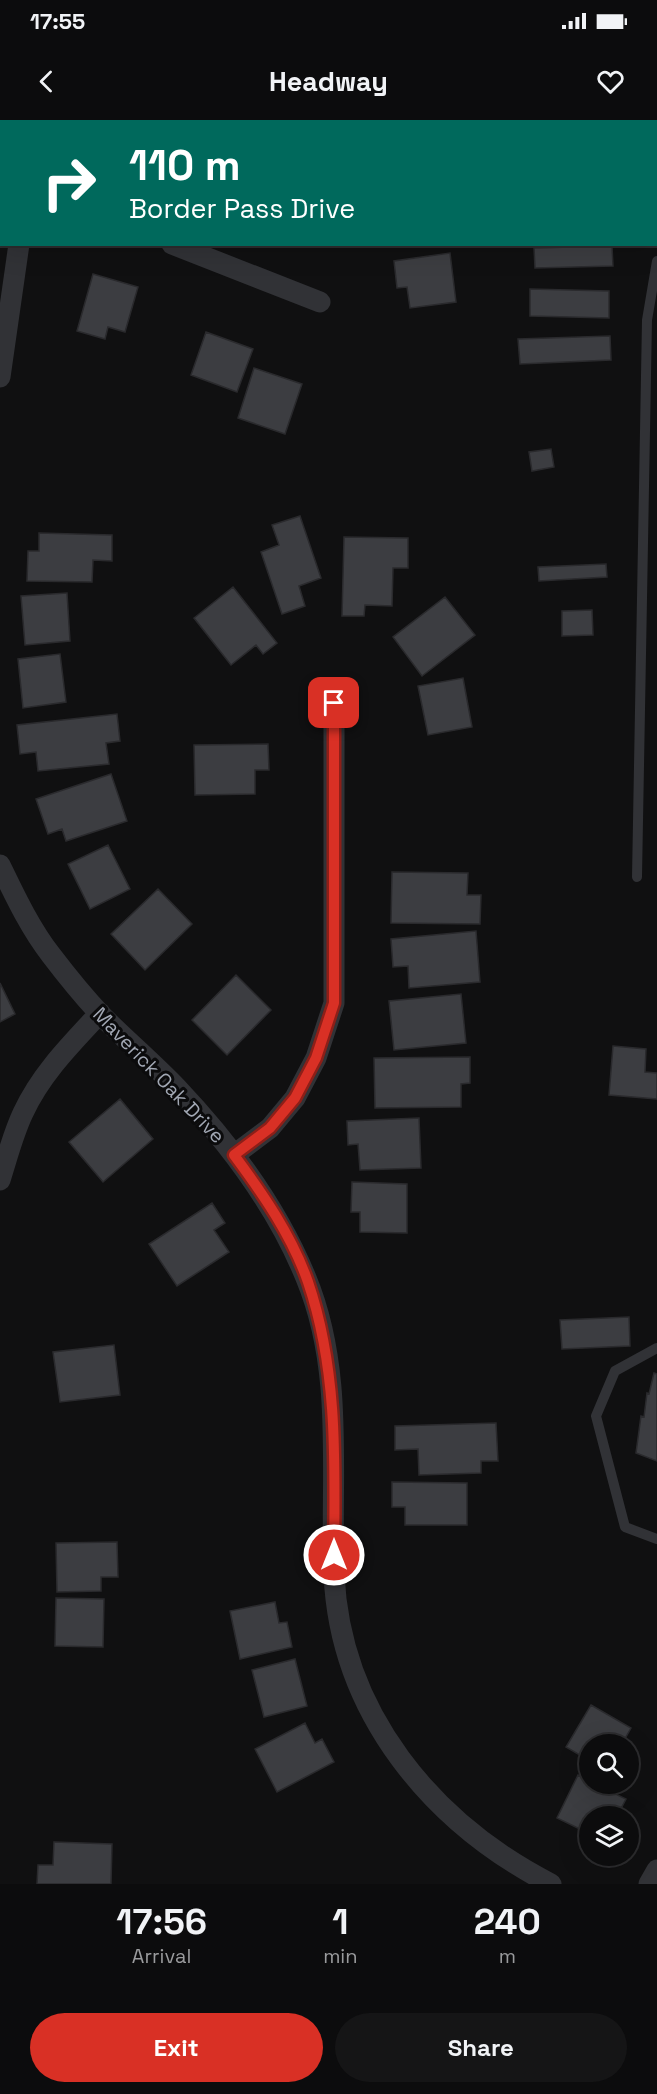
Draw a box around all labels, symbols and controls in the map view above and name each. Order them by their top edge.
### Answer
text: 17:55 [30,7,85,35]
text: Headway [269,64,388,99]
icon: back [30,65,63,98]
icon: heart [594,65,627,98]
text: 110 m [129,139,241,192]
icon: right [30,144,108,222]
text: Border Pass Drive [129,191,355,226]
pin [308,677,359,728]
icon: arrive [317,686,350,719]
street label: Maverick Oak Drive [87,1001,231,1149]
position arrow [302,1523,366,1587]
map controls [579,1734,639,1866]
button: search [579,1734,639,1794]
button: layers [579,1806,639,1866]
text: 17:56 [116,1899,207,1945]
text: 1 [332,1899,349,1945]
text: 240 [474,1899,541,1945]
text: Arrival [132,1943,191,1969]
text: min [323,1943,358,1969]
text: m [499,1943,516,1969]
button: Exit [30,2013,323,2082]
button: Share [335,2013,627,2082]

